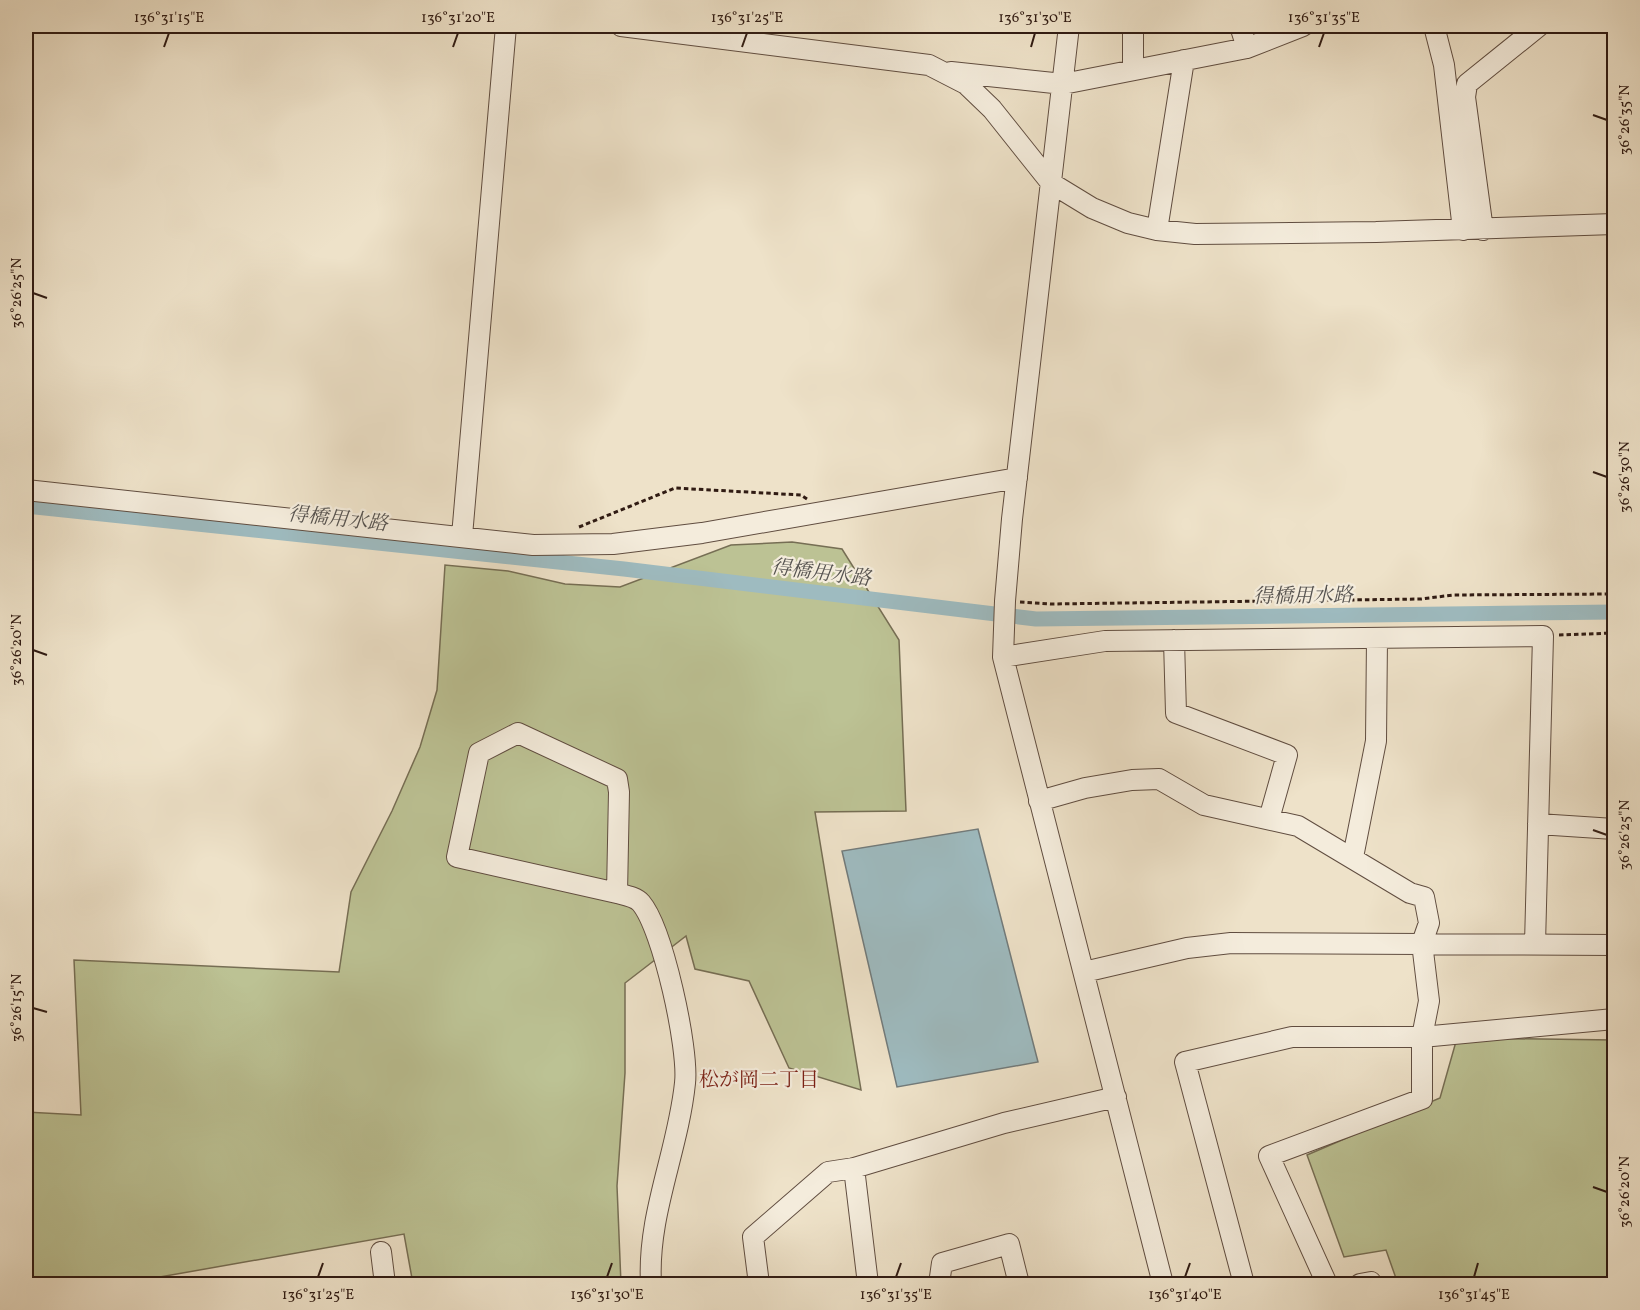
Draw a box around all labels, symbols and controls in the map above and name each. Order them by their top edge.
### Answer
text: 136°31'15"E [134,8,204,29]
text: 136°31'20"E [421,8,495,29]
text: 136°31'25"E [711,8,783,29]
text: 136°31'30"E [998,8,1072,29]
text: 136°31'35"E [1288,8,1360,29]
text: 36°26'35"N [1615,85,1636,155]
text: 36°26'25"N [7,258,28,328]
text: 36°26'30"N [1615,441,1636,513]
water label: 得橋用水路 [287,501,391,539]
water label: 得橋用水路 [769,554,874,594]
water label: 得橋用水路 [1253,582,1355,612]
text: 36°26'20"N [7,614,28,686]
text: 36°26'25"N [1615,800,1636,870]
text: 36°26'15"N [7,974,28,1042]
district label: 松が岡二丁目 [699,1067,819,1095]
text: 36°26'20"N [1615,1156,1636,1228]
text: 136°31'25"E [282,1285,354,1306]
text: 136°31'30"E [570,1285,644,1306]
text: 136°31'35"E [860,1285,932,1306]
text: 136°31'40"E [1148,1285,1222,1306]
text: 136°31'45"E [1438,1285,1510,1306]

